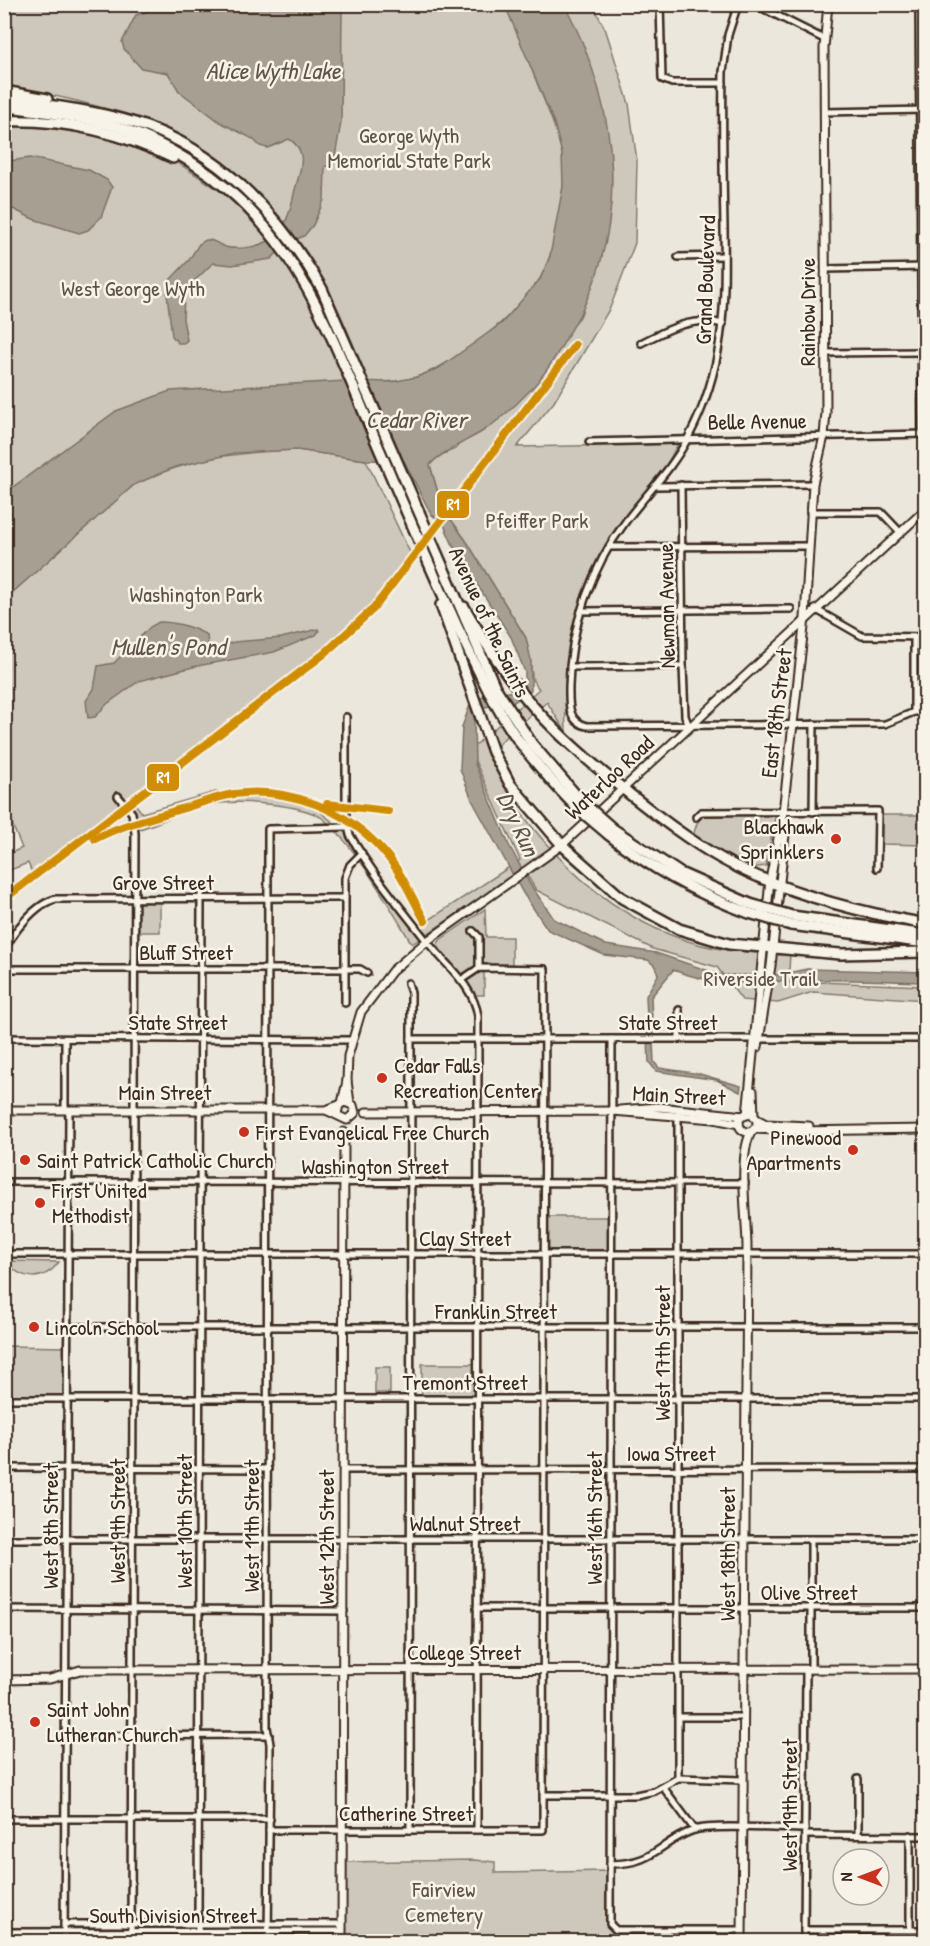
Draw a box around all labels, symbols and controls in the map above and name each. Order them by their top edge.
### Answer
water label: Alice Wyth Lake [206,54,342,87]
park label: George Wyth Memorial State Park [327,120,491,175]
street label: Grand Boulevard [688,215,722,345]
street label: Rainbow Drive [792,258,822,366]
park label: West George Wyth [61,273,205,303]
water label: Cedar River [366,403,469,435]
street label: Belle Avenue [707,405,807,437]
line badge: R1 [436,490,470,519]
text: R1 [446,493,460,515]
park label: Pfeiffer Park [486,505,588,535]
street label: Avenue of the Saints [442,542,538,702]
street label: Newman Avenue [650,543,682,669]
park label: Washington Park [130,579,262,609]
water label: Mullen's Pond [111,630,229,662]
street label: East 18th Street [753,646,799,779]
street label: Waterloo Road [558,728,660,826]
line badge: R1 [146,763,180,792]
text: R1 [156,766,170,788]
water label: Dry Run [489,786,549,863]
place label: Blackhawk Sprinklers [740,811,824,866]
marker: Blackhawk Sprinklers [829,832,843,846]
street label: Grove Street [112,867,214,897]
street label: Bluff Street [139,937,233,967]
park label: Riverside Trail [704,963,819,993]
street label: State Street [129,1007,228,1037]
street label: State Street [619,1007,718,1037]
place label: Cedar Falls Recreation Center [394,1050,540,1105]
marker: Cedar Falls Recreation Center [375,1071,389,1085]
street label: Main Street [119,1077,212,1107]
street label: Main Street [632,1078,727,1112]
place label: First Evangelical Free Church [255,1117,489,1147]
place label: Pinewood Apartments [746,1122,841,1177]
marker: First Evangelical Free Church [237,1125,251,1139]
marker: Pinewood Apartments [846,1143,860,1157]
place label: Saint Patrick Catholic Church [37,1145,273,1175]
street label: Washington Street [301,1151,449,1181]
marker: Saint Patrick Catholic Church [18,1153,32,1167]
place label: First United Methodist [51,1175,147,1230]
marker: First United Methodist [33,1196,47,1210]
street label: Clay Street [419,1223,511,1253]
street label: West 17th Street [647,1285,677,1421]
street label: Franklin Street [434,1296,557,1326]
place label: Lincoln School [46,1312,159,1342]
marker: Lincoln School [27,1320,41,1334]
street label: Tremont Street [402,1367,528,1397]
street label: Iowa Street [626,1438,716,1468]
street label: West 16th Street [579,1451,609,1585]
street label: West 10th Street [169,1453,199,1588]
street label: West 9th Street [102,1458,132,1583]
street label: West 11th Street [236,1459,266,1592]
street label: West 8th Street [35,1463,65,1589]
street label: West 12th Street [311,1469,341,1604]
street label: West 18th Street [712,1487,742,1621]
street label: Walnut Street [410,1508,521,1538]
street label: Olive Street [761,1577,858,1607]
street label: College Street [407,1637,521,1667]
place label: Saint John Lutheran Church [47,1694,178,1749]
marker: Saint John Lutheran Church [28,1715,42,1729]
street label: West 19th Street [774,1738,804,1871]
street label: Catherine Street [339,1798,474,1828]
north arrow [831,1847,891,1907]
text: N [835,1872,857,1881]
park label: Fairview Cemetery [405,1874,483,1929]
street label: South Division Street [89,1900,257,1930]

